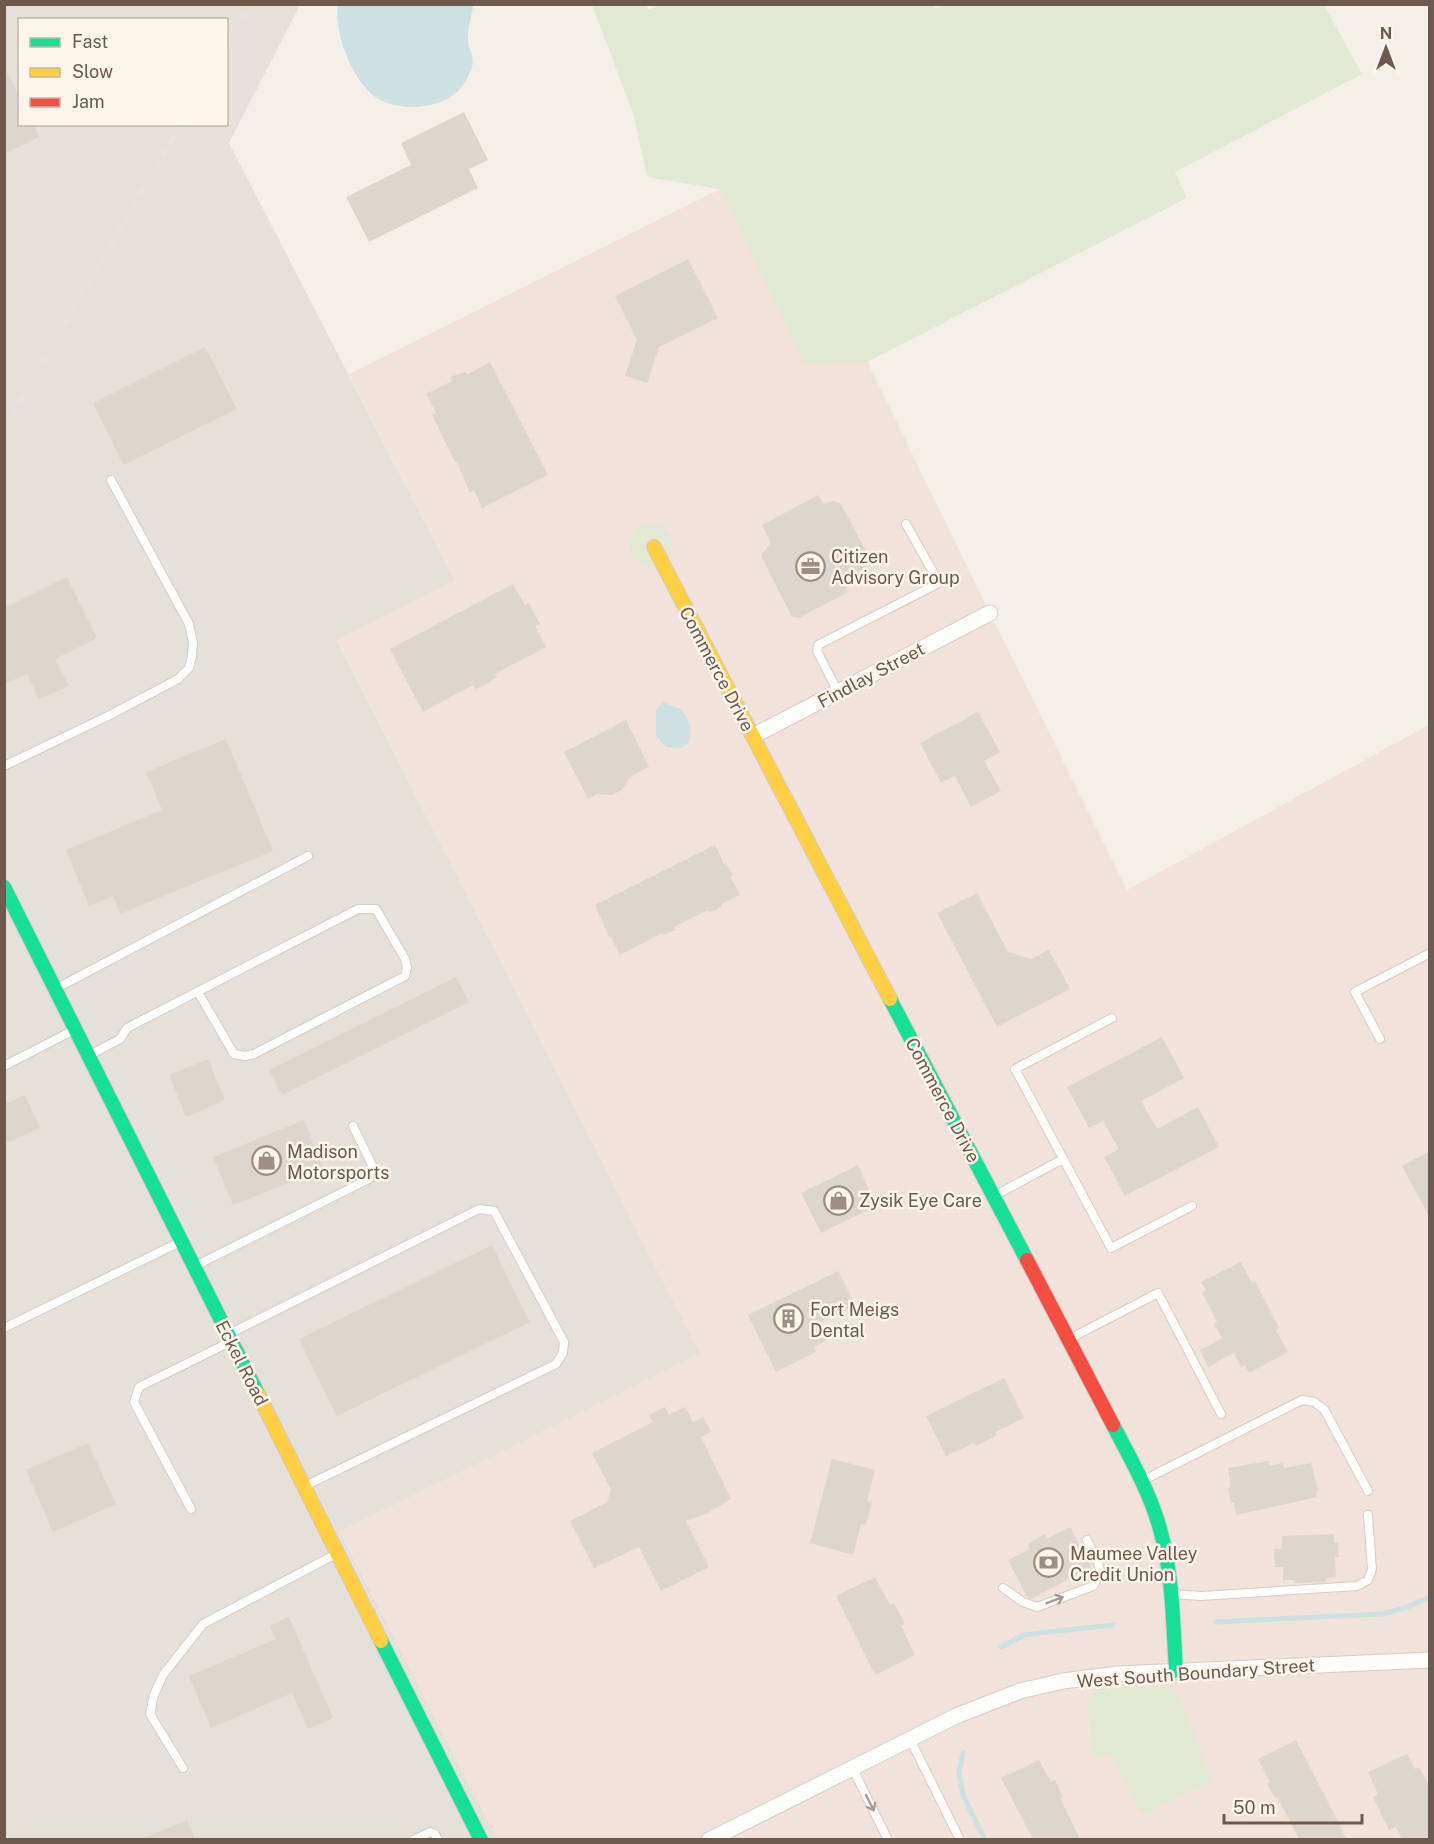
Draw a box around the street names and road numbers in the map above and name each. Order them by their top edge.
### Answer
street label: Commerce Drive [675,603,759,735]
street label: Findlay Street [814,638,928,712]
street label: Commerce Drive [901,1034,985,1166]
street label: Eckel Road [212,1317,272,1409]
street label: West South Boundary Street [1076,1654,1316,1692]

